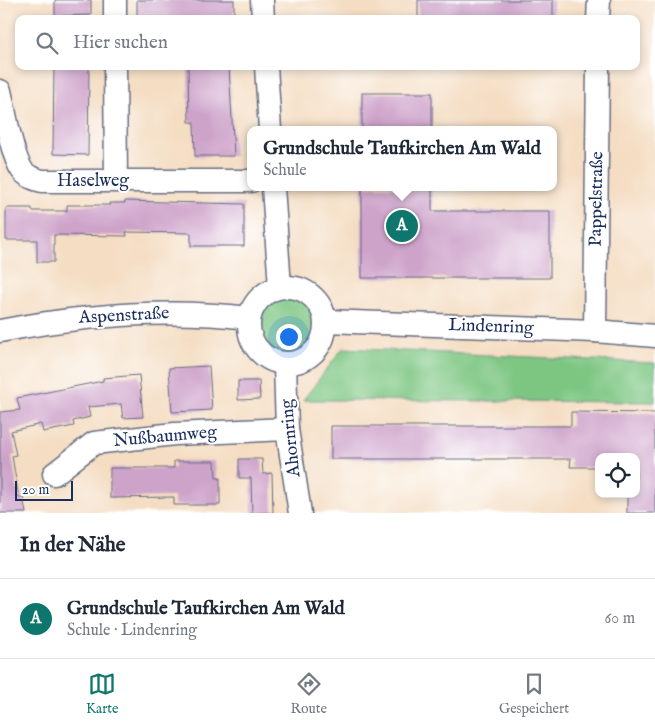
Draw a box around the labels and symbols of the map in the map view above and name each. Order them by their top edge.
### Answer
street label: Pappelstraße [585,151,609,247]
street label: Haselweg [57,170,129,193]
pin: A [386,207,418,245]
street label: Aspenstraße [77,302,170,330]
street label: Lindenring [448,314,534,340]
your location [276,324,302,350]
street label: Ahornring [275,398,307,479]
street label: Nußbaumweg [112,421,218,453]
scale bar [15,478,72,501]

